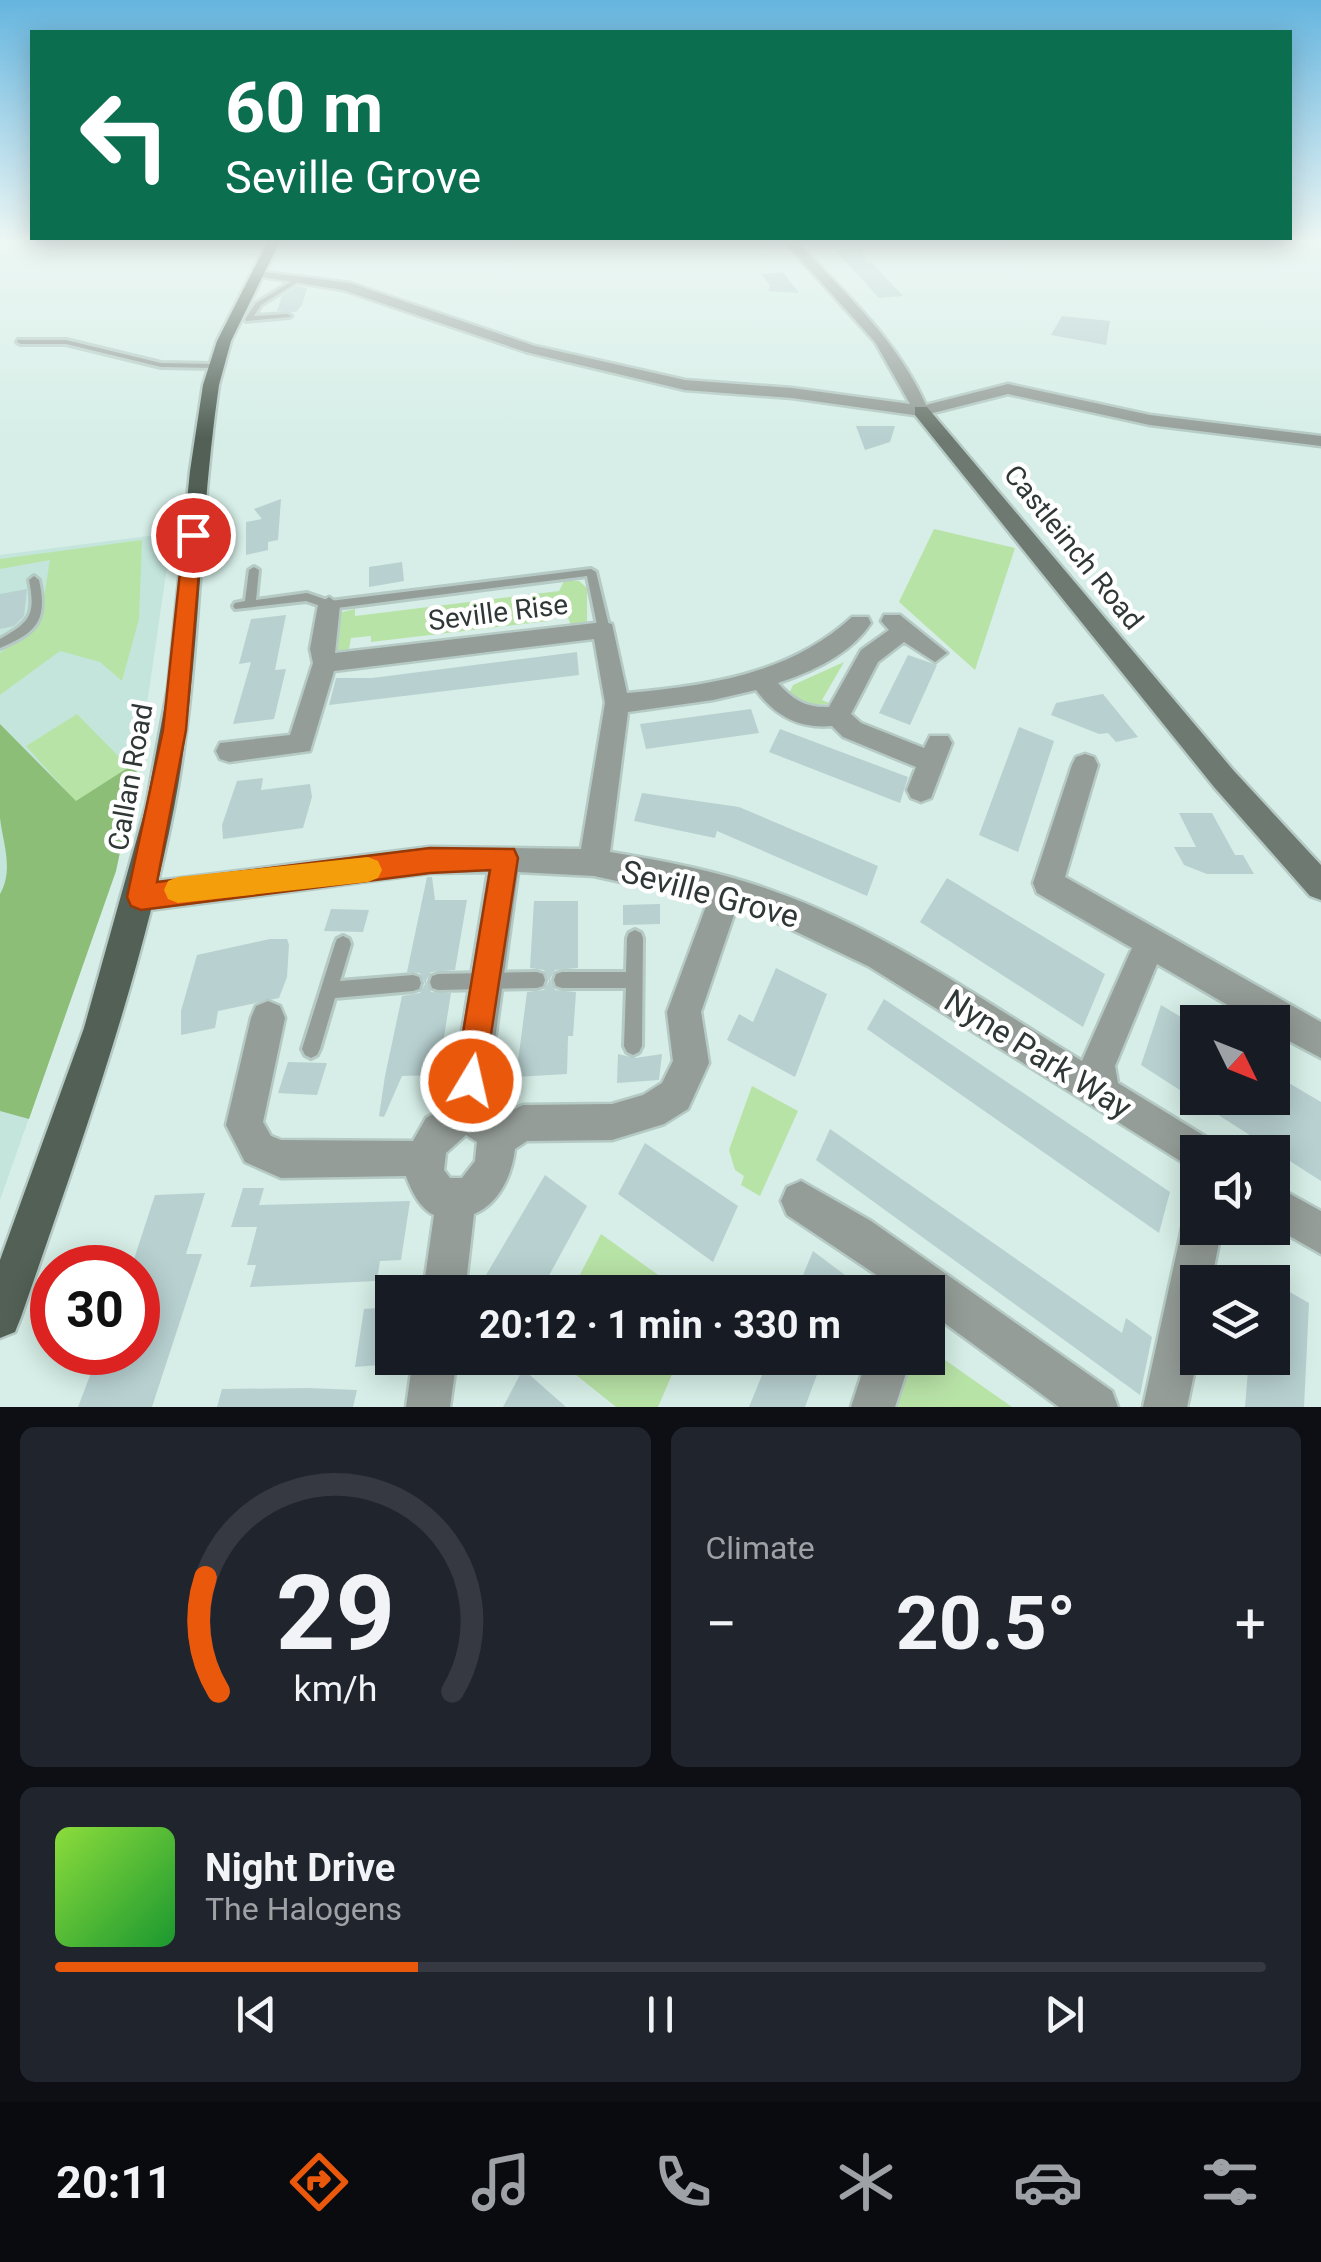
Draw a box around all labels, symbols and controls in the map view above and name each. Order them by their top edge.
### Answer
text: 60 m [225,67,383,149]
icon: left [60,70,190,200]
text: Seville Grove [225,151,481,204]
street label: Castleinch Road [997,458,1150,636]
pin [151,493,236,578]
icon: arrive [166,508,221,563]
street label: Seville Rise [426,588,570,637]
street label: Callan Road [101,701,160,853]
street label: Seville Grove [617,852,803,936]
street label: Nyne Park Way [938,981,1138,1127]
north arrow [1180,1005,1290,1115]
map controls [1180,1005,1290,1375]
position arrow [419,1029,523,1133]
button: sound [1180,1135,1290,1245]
speed limit sign: 30 [30,1245,160,1375]
button: layers [1180,1265,1290,1375]
text: 20:12 · 1 min · 330 m [479,1303,841,1347]
text: Climate [706,1529,815,1567]
text: 29 [276,1553,395,1674]
text: 20.5° [896,1579,1076,1667]
text: − [706,1592,737,1656]
text: + [1235,1592,1266,1656]
text: km/h [293,1668,377,1710]
text: Night Drive [205,1846,395,1890]
text: The Halogens [205,1890,402,1928]
icon: previous [229,1987,284,2042]
icon: pause [633,1987,688,2042]
icon: next [1037,1987,1092,2042]
icon: directions [284,2147,354,2217]
icon: music [466,2147,536,2217]
icon: phone [648,2147,718,2217]
icon: climate [831,2147,901,2217]
icon: car [1013,2147,1083,2217]
icon: filters [1195,2147,1265,2217]
text: 20:11 [56,2156,172,2209]

